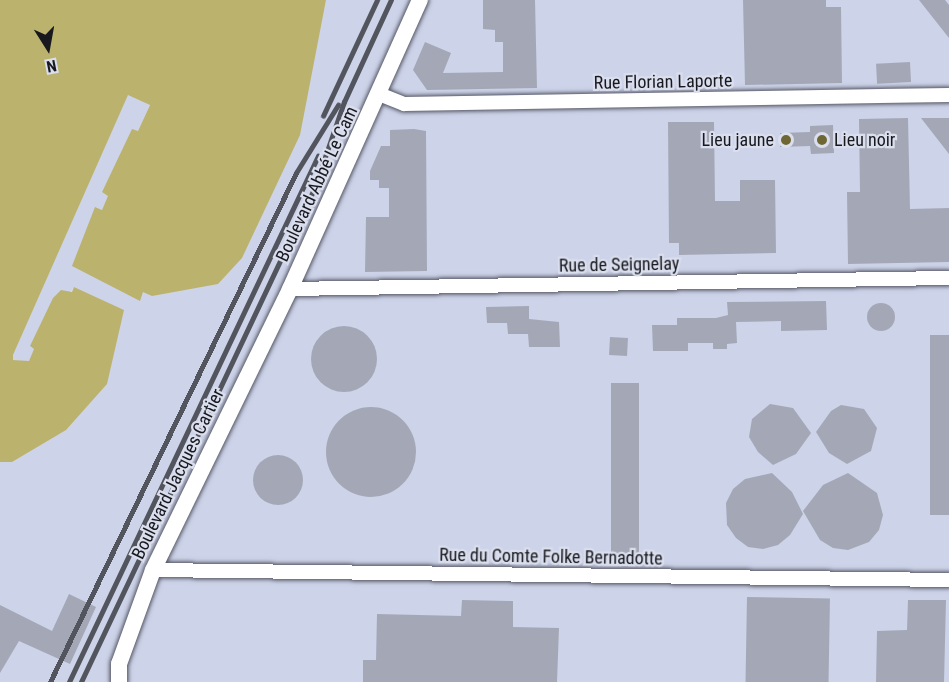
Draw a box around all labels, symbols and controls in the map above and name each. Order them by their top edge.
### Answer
north arrow [18,18,78,78]
text: N [45,56,58,76]
street label: Rue Florian Laporte [594,70,732,94]
street label: Boulevard Abbé Le Cam [272,103,362,265]
place label: Lieu jaune [702,129,774,151]
place label: Lieu noir [834,129,895,151]
marker: Lieu jaune [779,133,793,147]
marker: Lieu noir [815,133,829,147]
street label: Rue de Seignelay [559,253,679,277]
street label: Boulevard Jacques Cartier [127,385,229,563]
street label: Rue du Comte Folke Bernadotte [439,544,663,570]

